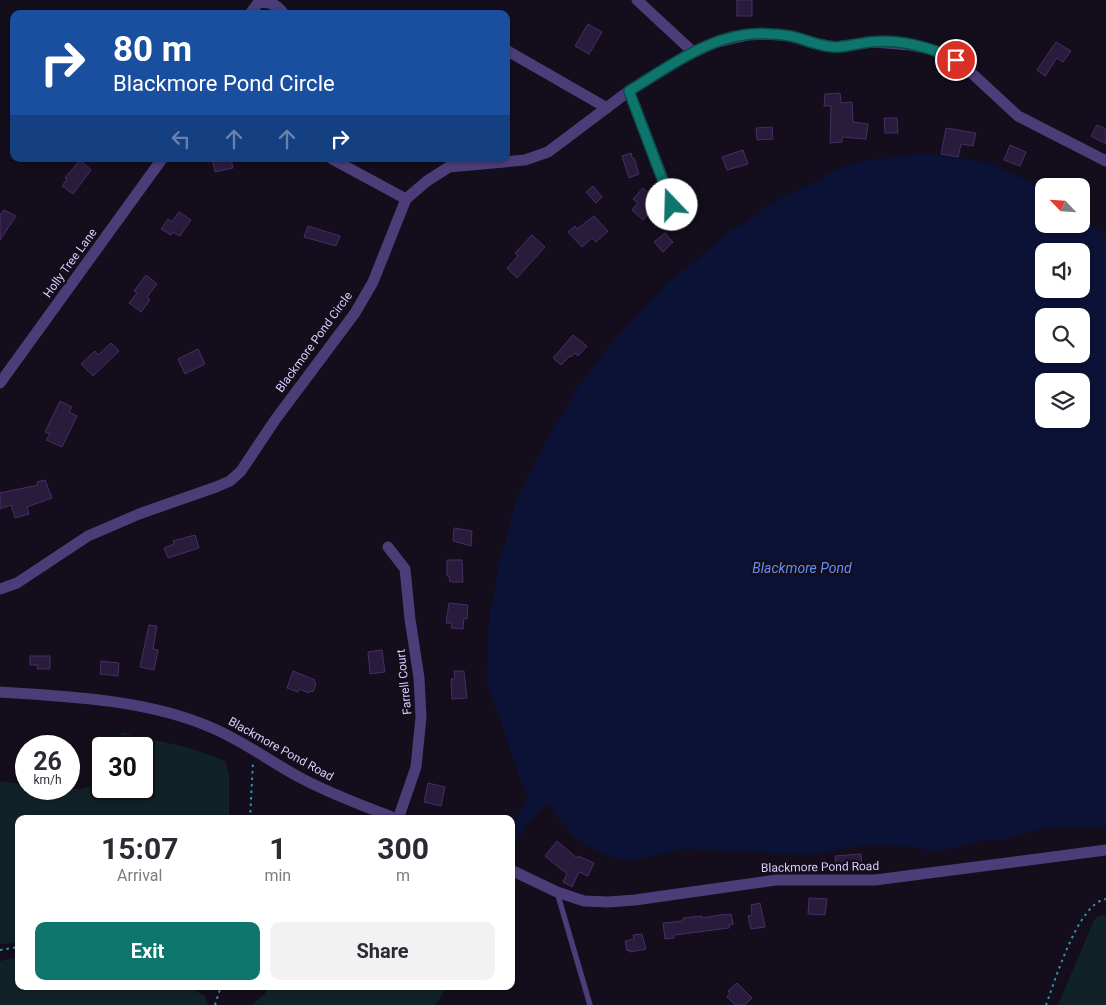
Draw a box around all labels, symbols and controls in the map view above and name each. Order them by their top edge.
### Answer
text: 80 m [113,29,192,70]
icon: right [30,30,95,95]
pin [935,39,977,81]
icon: arrive [942,46,970,74]
text: Blackmore Pond Circle [113,71,335,96]
icon: left [167,125,195,153]
icon: ahead [220,125,248,153]
icon: ahead [273,125,301,153]
icon: right [326,125,354,153]
position arrow [645,178,697,230]
north arrow [1035,178,1090,232]
map controls [1035,178,1090,428]
street label: Holly Tree Lane [40,226,100,300]
button: sound [1035,243,1090,298]
street label: Blackmore Pond Circle [273,289,355,395]
button: search [1035,308,1090,363]
button: layers [1035,373,1090,428]
water label: Blackmore Pond [752,560,852,576]
street label: Farrell Court [394,649,414,715]
street label: Blackmore Pond Road [226,714,336,784]
speed limit sign: 30 [90,735,155,800]
text: 26 [33,747,62,776]
text: km/h [33,773,62,787]
text: 15:07 [101,831,178,866]
text: 1 [269,831,286,866]
text: 300 [377,831,429,866]
street label: Blackmore Pond Road [761,859,879,875]
text: Arrival [117,866,162,885]
text: min [264,866,291,885]
text: m [396,866,410,885]
button: Exit [35,922,260,980]
button: Share [270,922,495,980]

